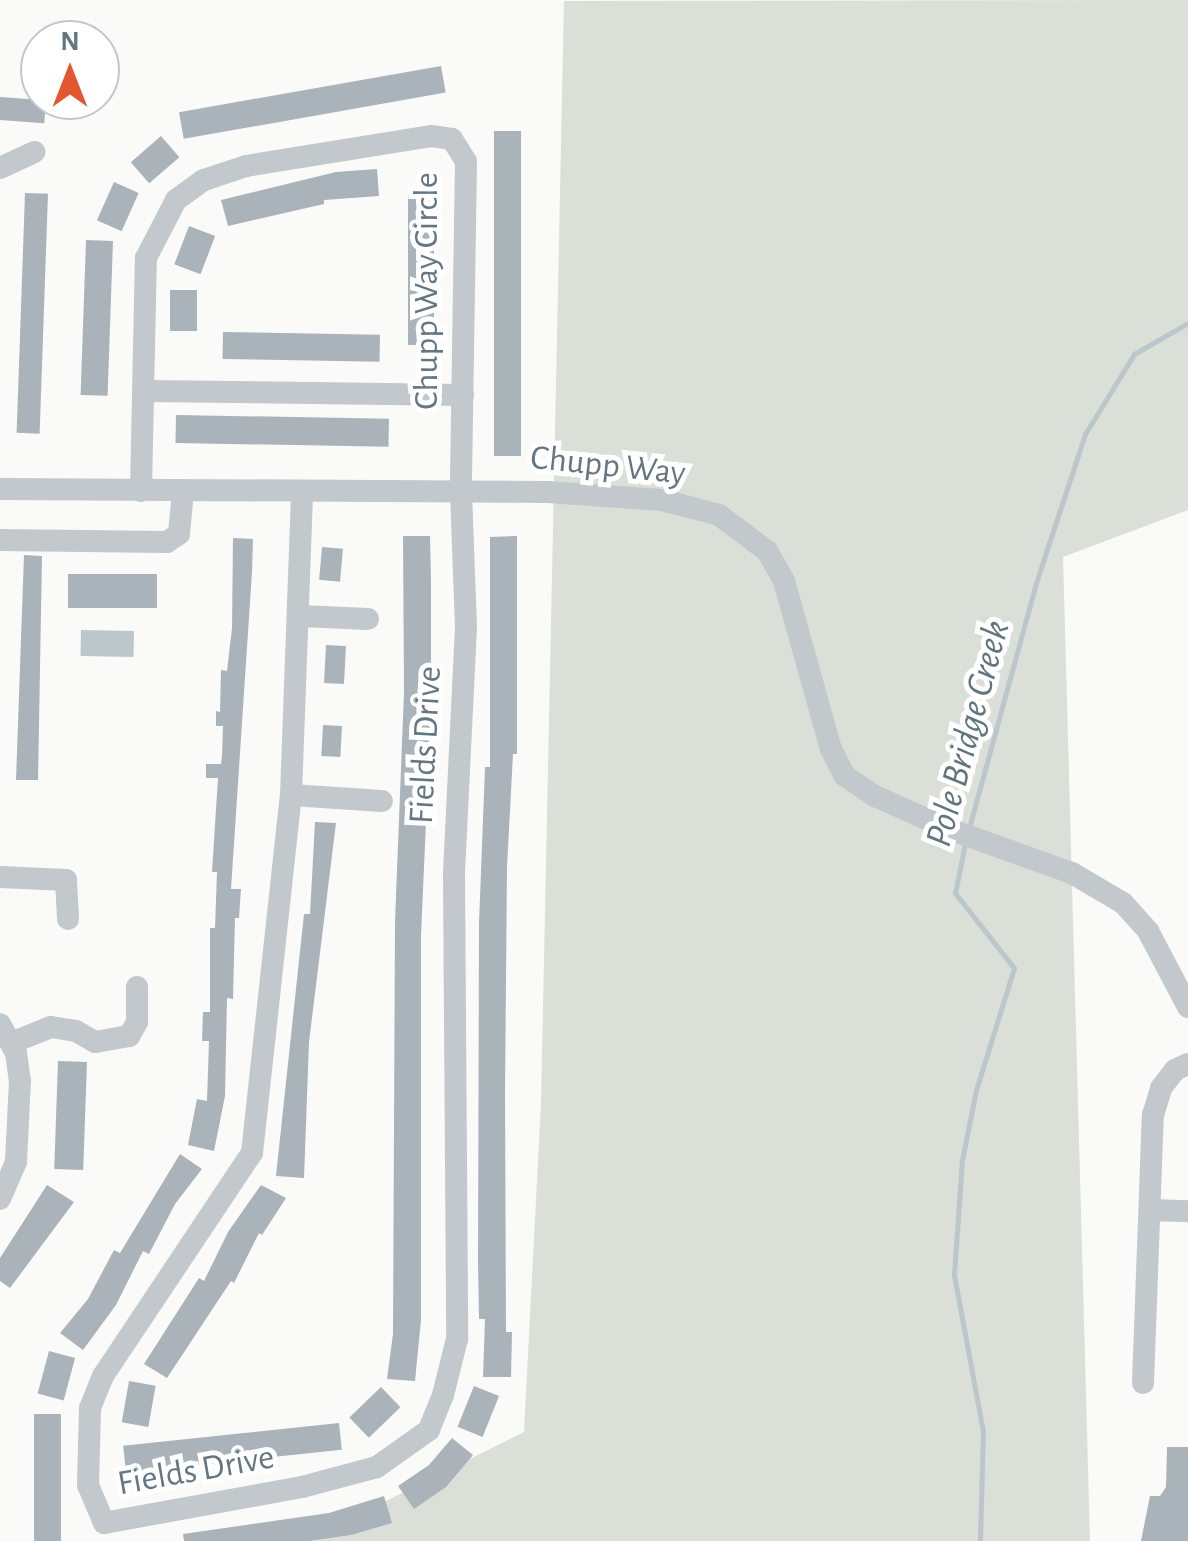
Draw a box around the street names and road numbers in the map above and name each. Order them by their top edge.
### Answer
street label: Chupp Way Circle [406,172,448,410]
street label: Chupp Way [528,437,688,495]
street label: Fields Drive [401,665,451,825]
street label: Fields Drive [115,1437,277,1505]

